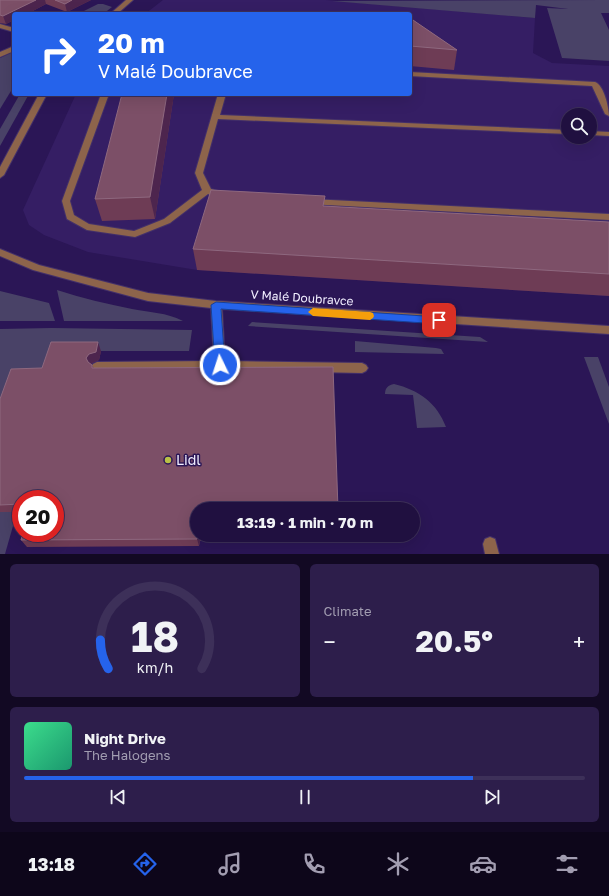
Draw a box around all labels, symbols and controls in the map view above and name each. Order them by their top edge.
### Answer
text: 20 m [98,26,165,59]
icon: right [32,28,84,80]
text: V Malé Doubravce [98,60,253,82]
map controls [561,108,597,144]
button: search [561,108,597,144]
street label: V Malé Doubravce [250,286,354,309]
pin [422,303,456,337]
icon: arrive [428,309,450,331]
position arrow [199,344,241,386]
place label: Lidl [176,451,201,468]
marker: Lidl [163,455,173,465]
speed limit sign: 20 [12,490,64,542]
text: 13:19 · 1 min · 70 m [237,513,373,531]
text: Climate [324,603,371,619]
text: 18 [131,610,179,660]
text: 20.5° [416,623,493,659]
text: − [324,628,336,655]
text: + [573,628,585,655]
text: km/h [137,658,173,675]
text: Night Drive [84,729,166,747]
text: The Halogens [84,747,170,763]
icon: previous [107,786,129,808]
icon: pause [294,786,316,808]
icon: next [481,786,503,808]
icon: directions [131,850,159,878]
icon: music [216,850,244,878]
icon: phone [300,850,328,878]
icon: climate [384,850,412,878]
icon: car [469,850,497,878]
icon: filters [553,850,581,878]
text: 13:18 [28,853,75,875]

